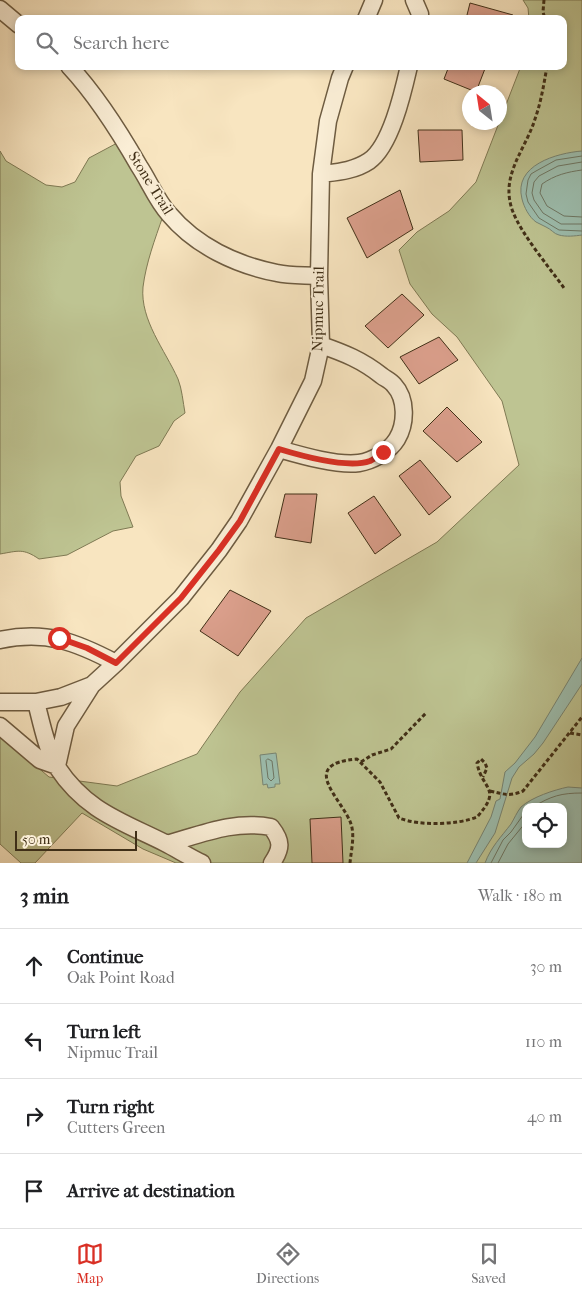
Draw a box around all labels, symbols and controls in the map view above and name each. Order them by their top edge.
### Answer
search box [15,15,567,70]
icon: search [33,29,61,57]
text: Search here [73,32,169,54]
north arrow [462,85,507,130]
street label: Stone Trail [125,148,177,218]
street label: Nipmuc Trail [308,266,328,352]
route end [372,441,395,464]
route start [48,627,71,650]
map controls [522,803,567,848]
button: locate [522,803,567,848]
scale bar [15,828,138,851]
text: 50 m [22,831,50,848]
text: 3 min [20,884,69,908]
text: Walk · 180 m [478,886,562,905]
text: Continue [67,946,143,968]
icon: ahead [20,952,48,980]
text: 30 m [530,957,562,976]
text: Oak Point Road [67,968,175,987]
text: Turn left [67,1021,141,1043]
icon: left [20,1027,48,1055]
text: 110 m [525,1032,562,1051]
text: Nipmuc Trail [67,1043,158,1062]
text: Turn right [67,1096,154,1118]
icon: right [20,1102,48,1130]
text: 40 m [527,1107,562,1126]
text: Cutters Green [67,1118,165,1137]
icon: arrive [20,1177,48,1205]
text: Arrive at destination [67,1180,235,1202]
tab: Map [76,1240,104,1287]
tab: Directions [256,1240,319,1287]
tab: Saved [471,1240,506,1287]

